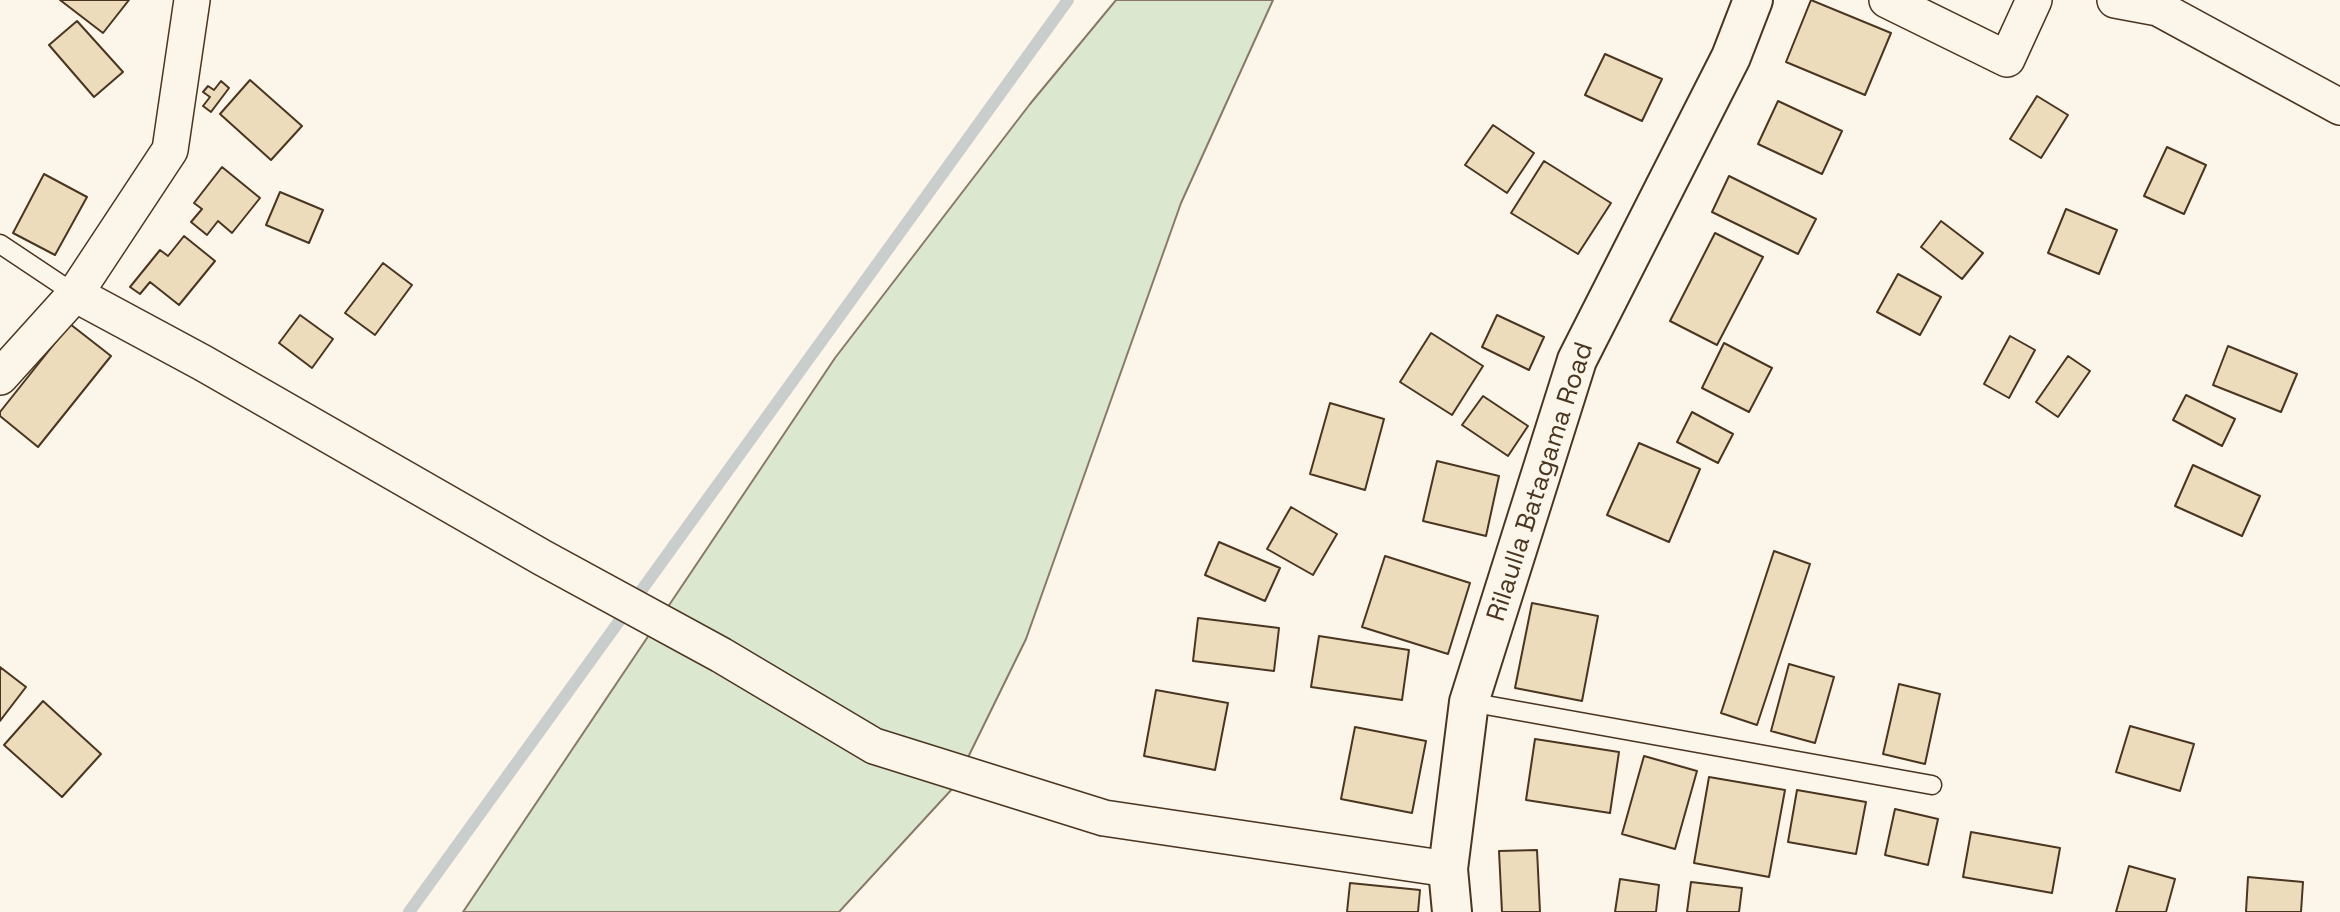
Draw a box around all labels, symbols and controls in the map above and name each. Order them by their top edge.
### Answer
street label: Rilaulla Batagama Road [1481,339,1601,625]

